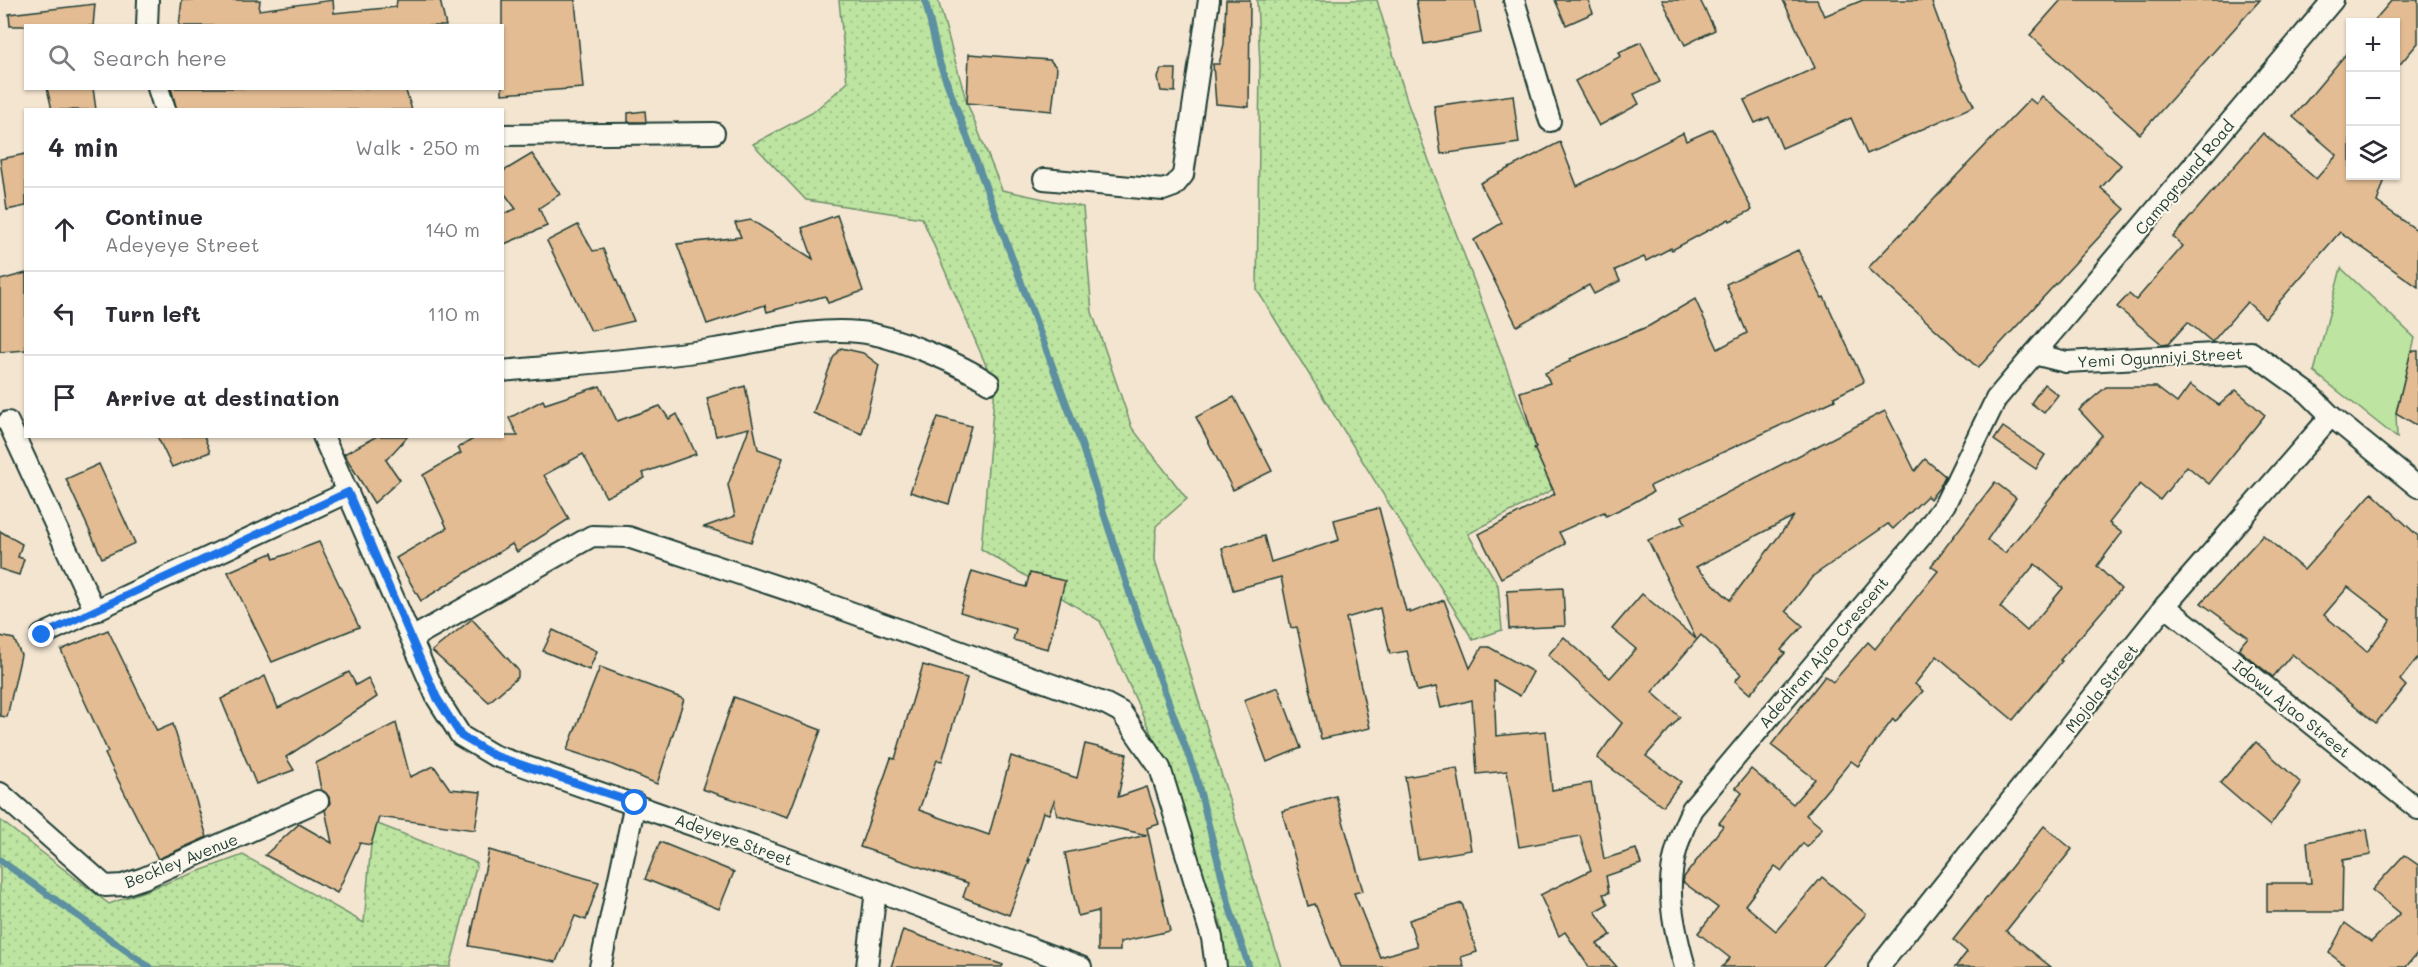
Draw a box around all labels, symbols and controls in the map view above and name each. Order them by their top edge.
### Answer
map controls [2346,18,2400,180]
button: + [2346,18,2400,72]
search box [24,24,504,90]
icon: search [45,41,78,74]
text: Search here [93,43,227,72]
button: − [2346,72,2400,126]
street label: Campground Road [2130,115,2238,239]
button: layers [2346,126,2400,180]
text: 4 min [48,130,118,164]
text: Walk · 250 m [355,134,480,160]
text: Continue [105,202,203,231]
icon: ahead [48,213,81,246]
text: 140 m [425,216,480,242]
text: Adeyeye Street [105,231,260,257]
icon: left [48,297,81,330]
text: Turn left [105,299,201,328]
text: 110 m [427,300,480,326]
street label: Yemi Ogunniyi Street [2077,342,2243,372]
icon: arrive [48,381,81,414]
text: Arrive at destination [105,383,340,412]
street label: Adediran Ajao Crescent [1753,572,1893,732]
route end [28,621,54,647]
street label: Mojola Street [2060,639,2142,737]
street label: Idowu Ajao Street [2229,654,2355,762]
route start [621,789,647,815]
street label: Adeyeye Street [672,808,796,870]
street label: Beckley Avenue [121,828,241,892]

